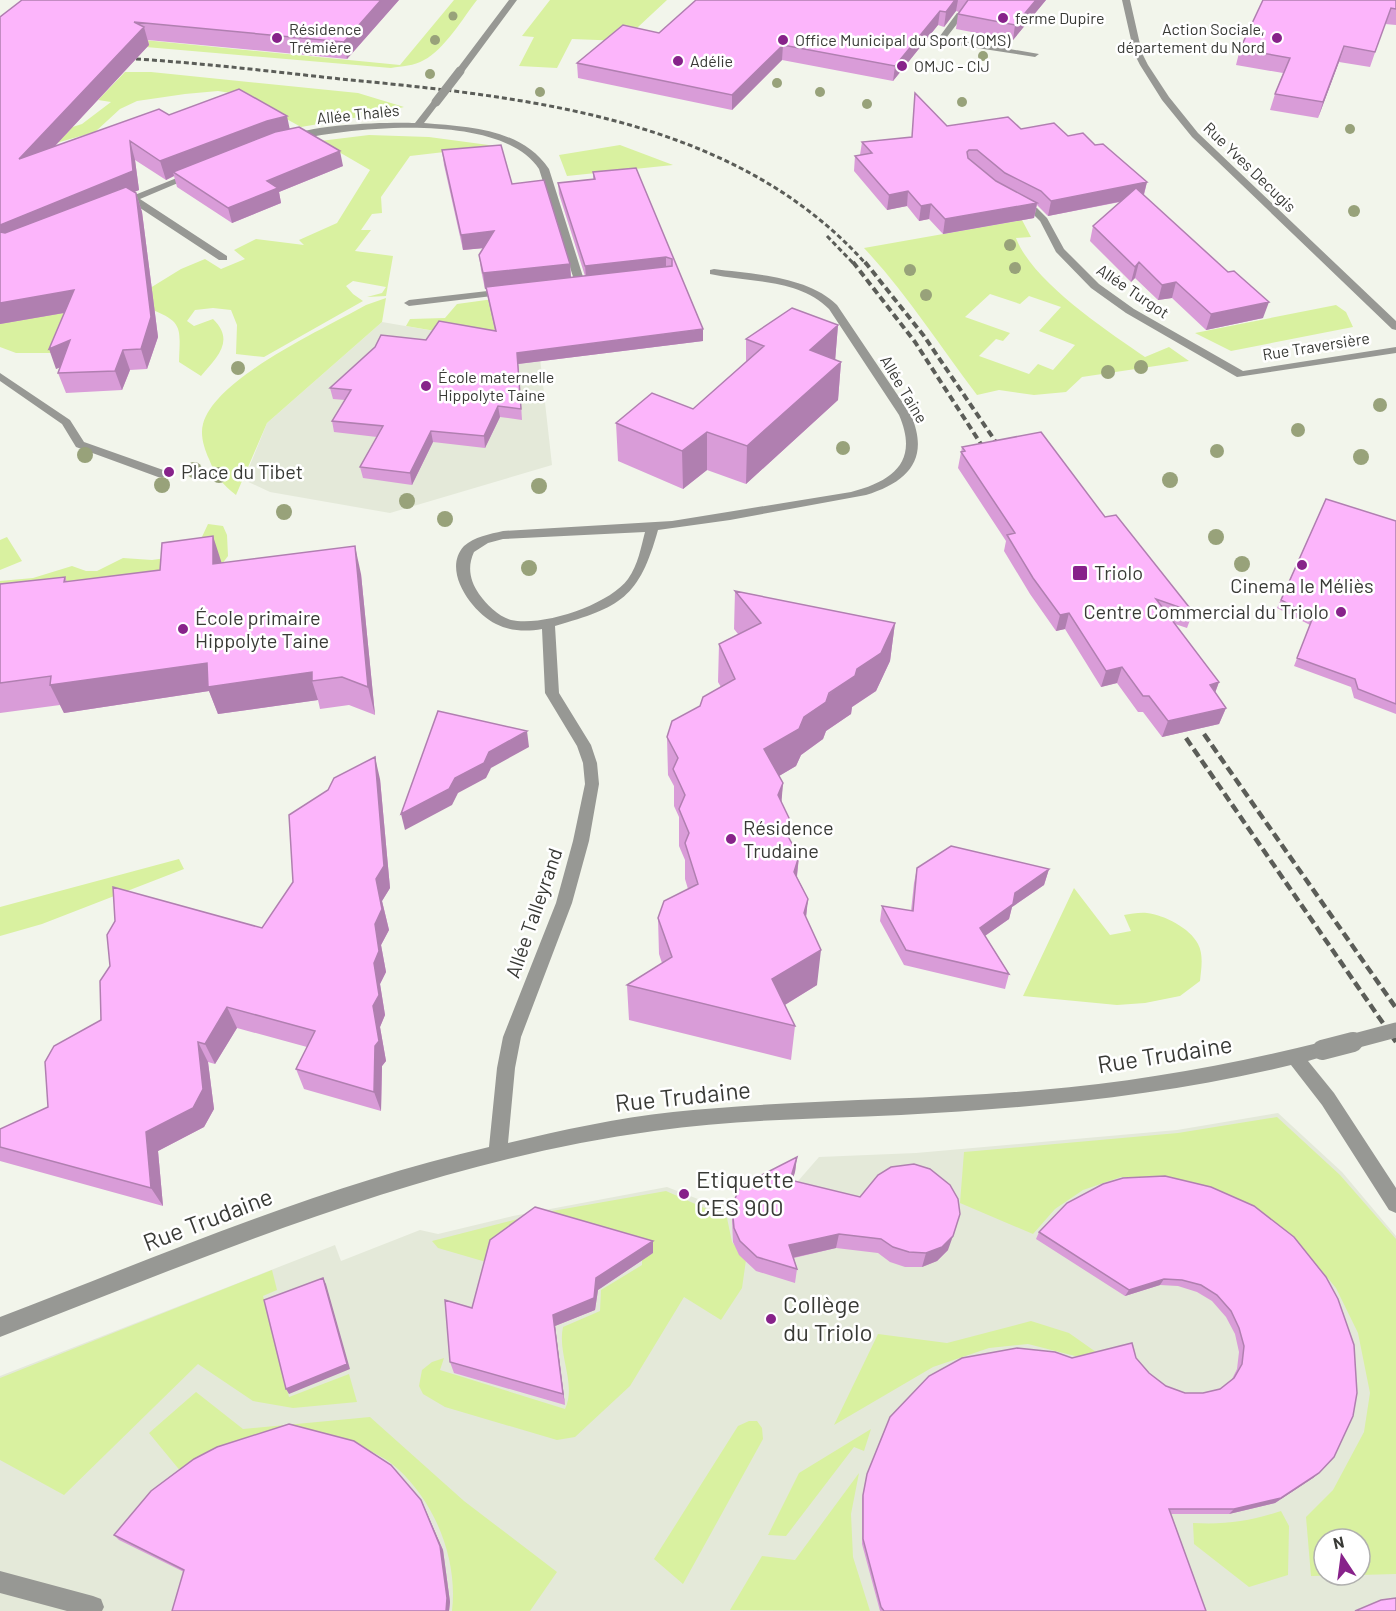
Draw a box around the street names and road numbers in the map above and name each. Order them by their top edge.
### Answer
street label: Allée Thalès [316,100,400,127]
street label: Rue Yves Decugis [1200,118,1300,215]
street label: Allée Turgot [1094,260,1173,322]
street label: Rue Traversière [1261,328,1371,363]
street label: Allée Taine [877,351,932,426]
street label: Allée Talleyrand [500,845,567,981]
street label: Rue Trudaine [1095,1029,1234,1078]
street label: Rue Trudaine [614,1074,752,1117]
street label: Rue Trudaine [139,1181,276,1257]

